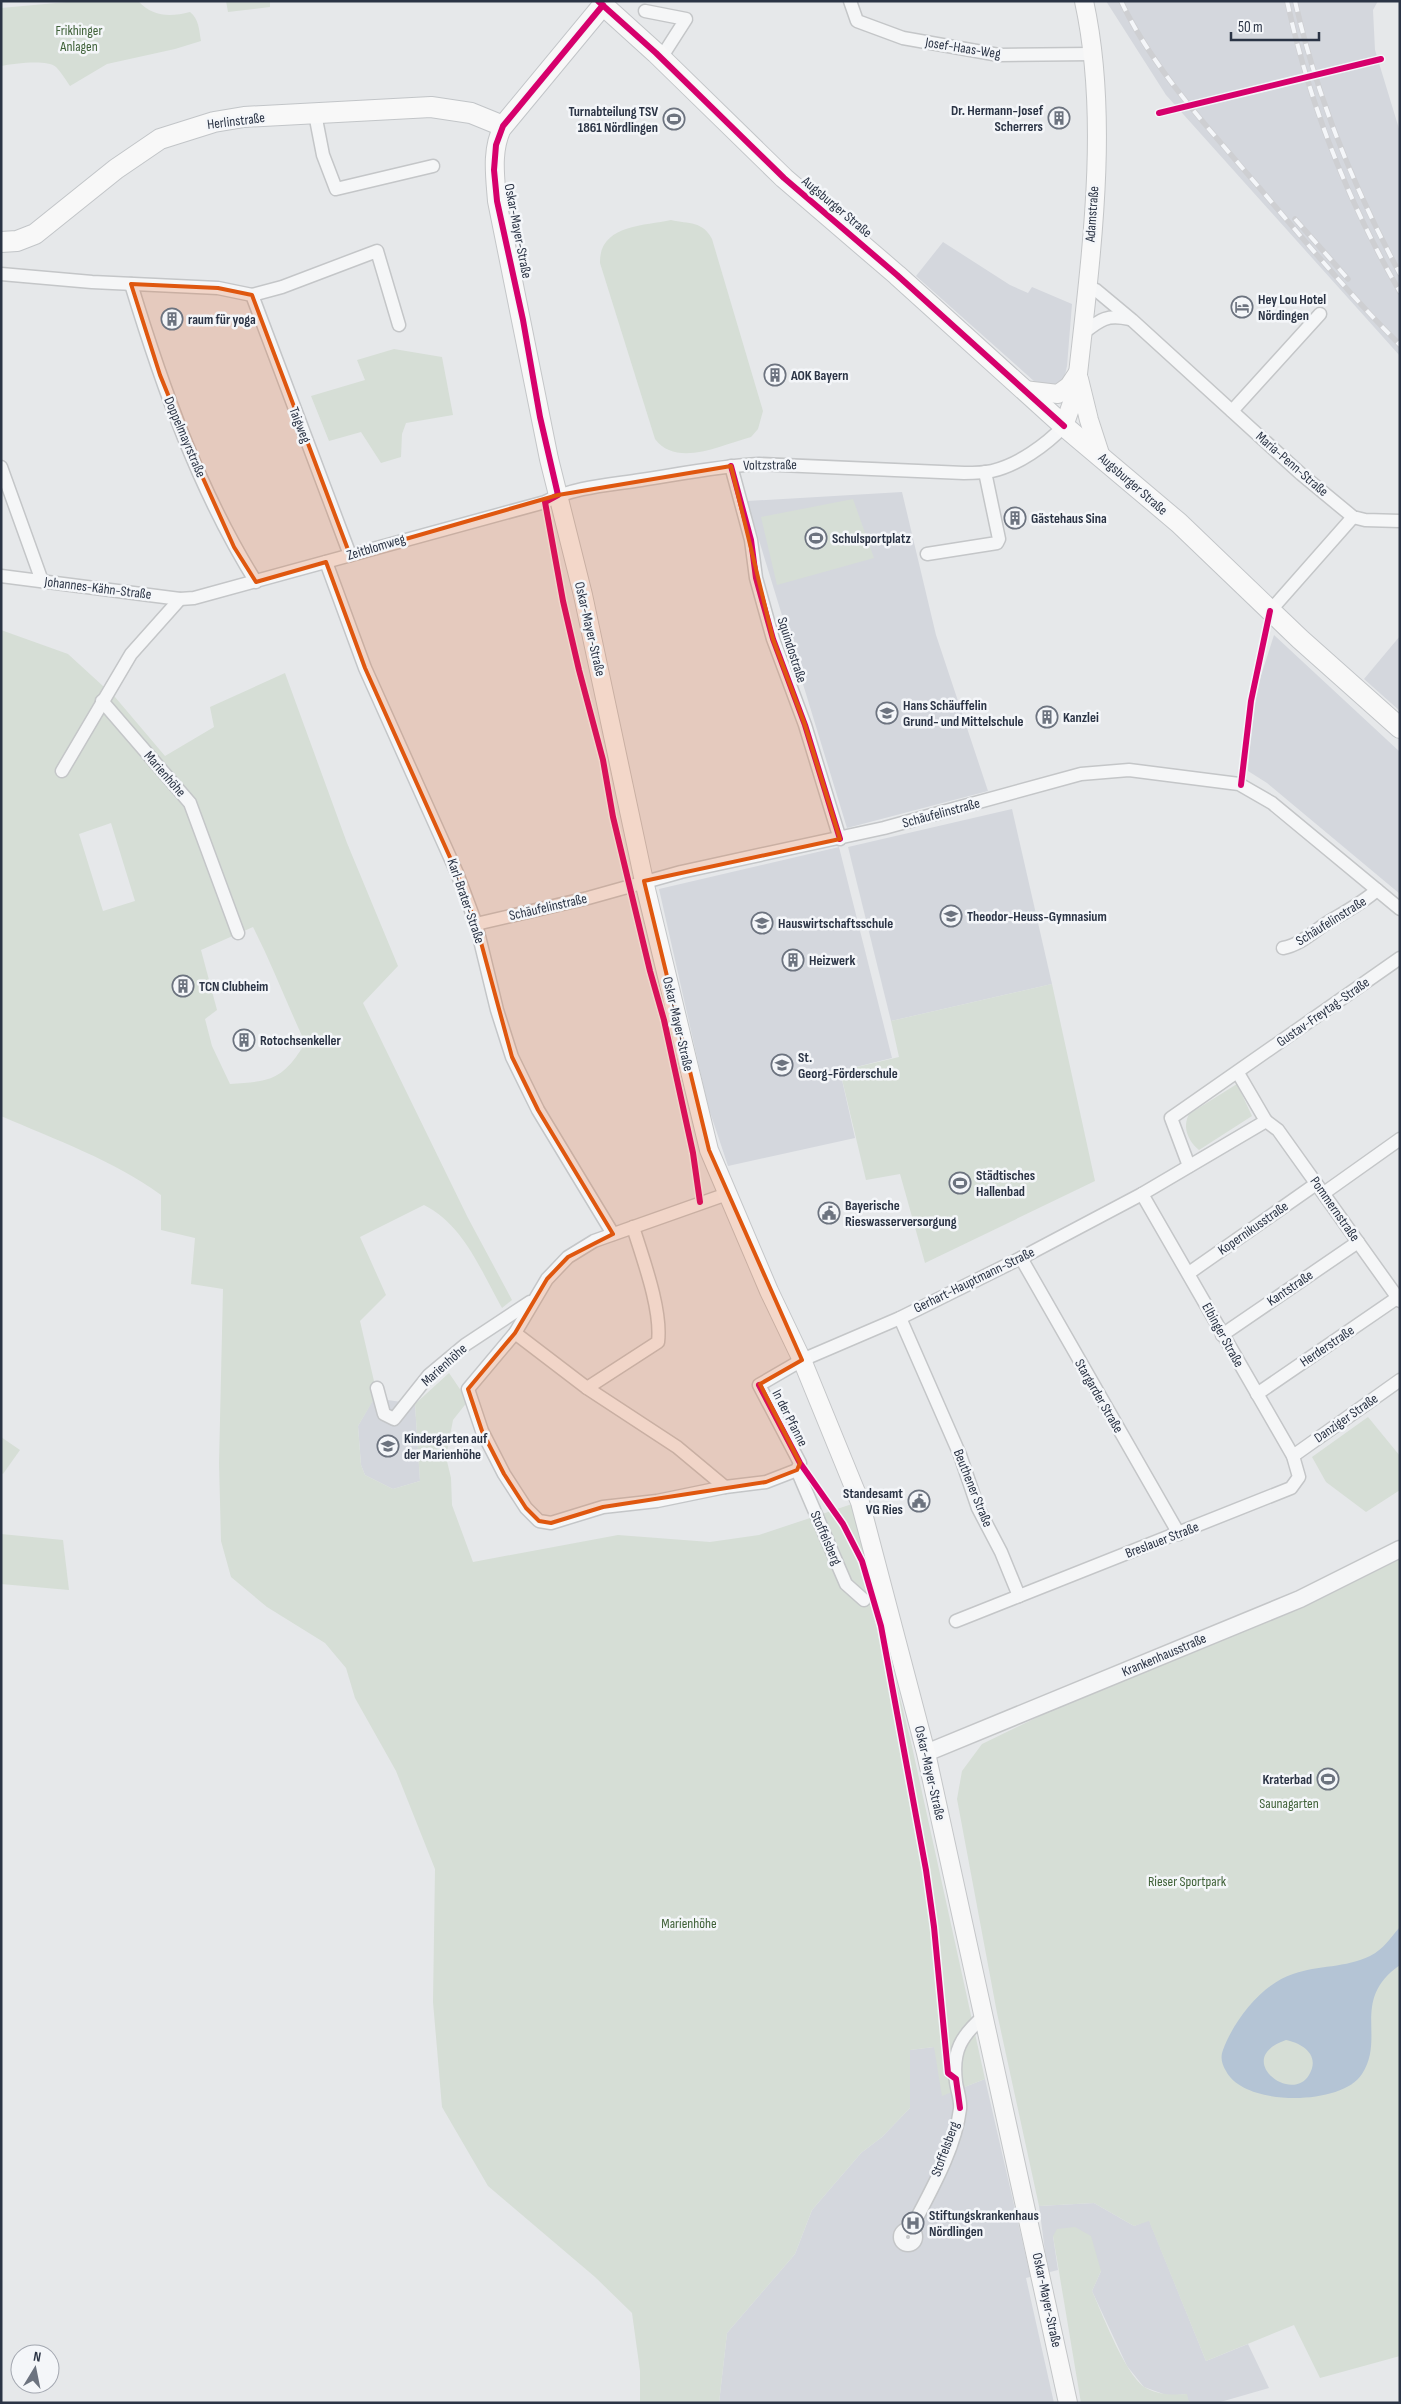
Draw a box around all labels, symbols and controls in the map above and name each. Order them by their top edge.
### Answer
scale bar [1231,10,1318,42]
text: 50 m [1238,18,1263,37]
park label: Frikhinger Anlagen [55,22,103,55]
street label: Josef-Haas-Weg [923,33,1002,62]
place label: Dr. Hermann-Josef Scherrers [951,102,1044,135]
place label: Turnabteilung TSV 1861 Nördlingen [568,103,658,136]
building icon: Dr. Hermann-Josef Scherrers [1047,106,1071,130]
sports icon: Turnabteilung TSV 1861 Nördlingen [662,107,686,131]
street label: Herlinstraße [206,109,266,133]
street label: Augsburger Straße [798,172,875,241]
street label: Oskar-Mayer-Straße [500,182,536,280]
street label: Adamstraße [1081,185,1102,244]
place label: Hey Lou Hotel Nördingen [1258,291,1326,324]
hotel icon: Hey Lou Hotel Nördingen [1230,295,1254,319]
building icon: raum für yoga [160,307,184,331]
place label: raum für yoga [188,311,256,328]
building icon: AOK Bayern [763,363,787,387]
place label: AOK Bayern [790,367,848,384]
street label: Doppelmayrstraße [160,394,210,480]
street label: Taigweg [285,405,315,446]
street label: Maria-Penn-Straße [1252,428,1332,500]
street label: Augsburger Straße [1094,449,1171,519]
street label: Voltzstraße [743,456,797,474]
building icon: Gästehaus Sina [1003,506,1027,530]
place label: Gästehaus Sina [1031,510,1107,527]
sports icon: Schulsportplatz [804,526,828,550]
street label: Zeitblomweg [345,530,408,564]
place label: Schulsportplatz [832,530,911,547]
street label: Johannes-Kähn-Straße [43,573,152,603]
street label: Oskar-Mayer-Straße [571,580,609,678]
street label: Squindostraße [773,615,811,685]
place label: Hans Schäuffelin Grund- und Mittelschule [903,697,1023,730]
school or university icon: Hans Schäuffelin Grund- und Mittelschule [875,701,899,725]
building icon: Kanzlei [1035,705,1059,729]
place label: Kanzlei [1063,709,1099,726]
street label: Marienhöhe [140,748,190,800]
street label: Schäufelinstraße [900,794,982,832]
street label: Karl-Brater-Straße [444,856,488,946]
street label: Schäufelinstraße [507,890,589,924]
street label: Schäufelinstraße [1293,893,1369,949]
school or university icon: Theodor-Heuss-Gymnasium [939,904,963,928]
place label: Theodor-Heuss-Gymnasium [967,908,1107,925]
school or university icon: Hauswirtschaftsschule [750,911,774,935]
place label: Hauswirtschaftsschule [778,915,893,932]
building icon: Heizwerk [781,948,805,972]
place label: Heizwerk [809,952,855,969]
building icon: TCN Clubheim [171,974,195,998]
street label: Gustav-Freytag-Straße [1273,974,1373,1050]
street label: Oskar-Mayer-Straße [659,975,697,1073]
place label: TCN Clubheim [199,978,268,995]
building icon: Rotochsenkeller [232,1028,256,1052]
place label: Rotochsenkeller [260,1032,341,1049]
place label: St. Georg-Förderschule [798,1049,898,1082]
school or university icon: St. Georg-Förderschule [770,1053,794,1077]
place label: Städtisches Hallenbad [976,1167,1035,1200]
sports icon: Städtisches Hallenbad [948,1171,972,1195]
street label: Pommernstraße [1306,1173,1364,1245]
place label: Bayerische Rieswasserversorgung [845,1197,957,1230]
street label: Kopernikusstraße [1215,1198,1291,1258]
public building icon: Bayerische Rieswasserversorgung [817,1201,841,1225]
street label: Gerhart-Hauptmann-Straße [911,1243,1037,1317]
street label: Kantstraße [1264,1266,1316,1310]
street label: Elbinger Straße [1198,1300,1248,1370]
street label: Herderstraße [1297,1322,1357,1370]
street label: Marienhöhe [418,1340,470,1390]
street label: Stargarder Straße [1071,1356,1127,1436]
street label: In der Pfanne [768,1387,812,1449]
street label: Danziger Straße [1311,1390,1381,1446]
place label: Kindergarten auf der Marienhöhe [404,1430,488,1463]
school or university icon: Kindergarten auf der Marienhöhe [376,1434,400,1458]
street label: Beuthener Straße [950,1447,996,1529]
place label: Standesamt VG Ries [843,1485,903,1518]
public building icon: Standesamt VG Ries [907,1489,931,1513]
street label: Stoffelsberg [807,1508,846,1568]
street label: Breslauer Straße [1123,1518,1201,1562]
street label: Krankenhausstraße [1119,1630,1209,1680]
street label: Oskar-Mayer-Straße [911,1724,949,1822]
sports icon: Kraterbad [1316,1767,1340,1791]
place label: Kraterbad [1263,1771,1312,1788]
park label: Saunagarten [1259,1795,1319,1812]
park label: Rieser Sportpark [1148,1873,1227,1890]
park label: Marienhöhe [661,1915,717,1932]
street label: Stoffelsberg [927,2119,963,2179]
place label: Stiftungskrankenhaus Nördlingen [929,2207,1039,2240]
hospital icon: Stiftungskrankenhaus Nördlingen [901,2211,925,2235]
street label: Oskar-Mayer-Straße [1029,2251,1065,2349]
north arrow [10,2344,60,2394]
text: N [32,2348,42,2366]

